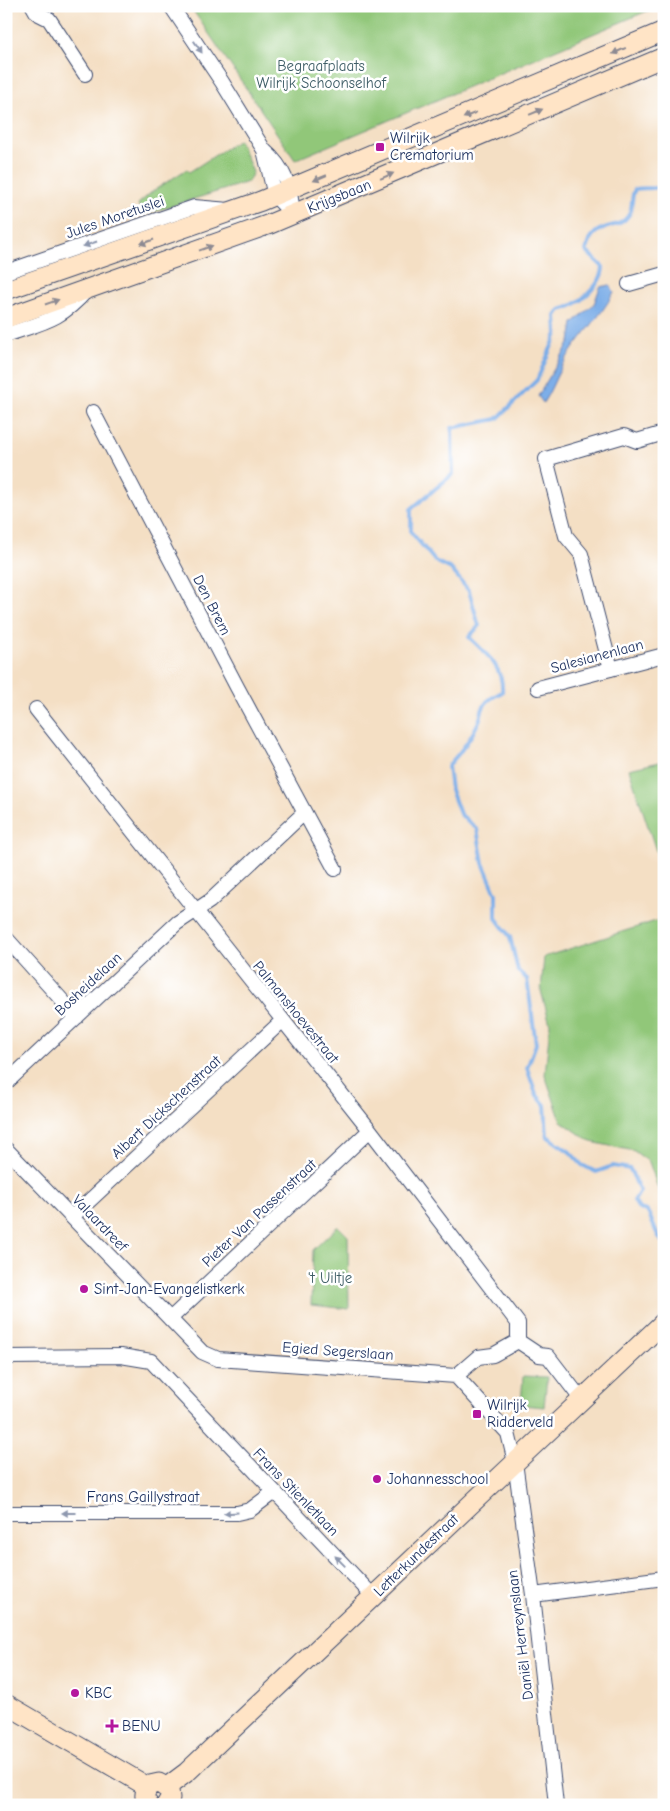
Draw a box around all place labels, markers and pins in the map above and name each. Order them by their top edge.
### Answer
place label: Wilrijk Crematorium [390,129,474,164]
marker: Wilrijk Crematorium [374,141,386,153]
place label: Sint-Jan-Evangelistkerk [94,1280,245,1298]
marker: Sint-Jan-Evangelistkerk [78,1283,90,1295]
place label: Wilrijk Ridderveld [487,1396,553,1431]
marker: Wilrijk Ridderveld [471,1408,483,1420]
place label: Johannesschool [387,1470,489,1488]
marker: Johannesschool [371,1473,383,1485]
place label: KBC [85,1684,112,1702]
marker: KBC [69,1687,81,1699]
place label: BENU [122,1717,161,1735]
marker: BENU [106,1720,118,1732]

